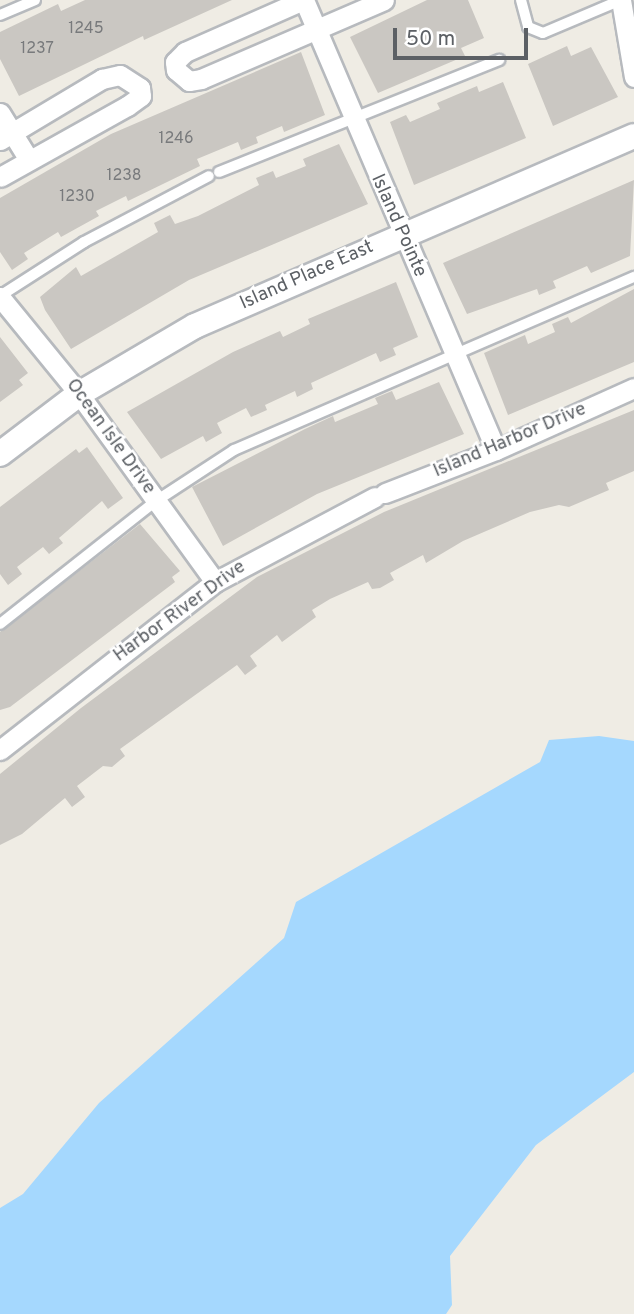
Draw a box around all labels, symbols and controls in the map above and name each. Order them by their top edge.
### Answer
scale bar [396,14,531,58]
house number: 1245 [68,19,104,39]
text: 50 m [406,26,455,53]
house number: 1237 [20,39,54,59]
house number: 1246 [158,129,194,149]
house number: 1238 [106,166,142,186]
street label: Island Pointe [365,171,431,281]
house number: 1230 [59,187,95,207]
street label: Island Place East [237,236,377,316]
street label: Ocean Isle Drive [60,375,160,499]
street label: Island Harbor Drive [430,398,590,484]
street label: Harbor River Drive [109,556,251,668]

